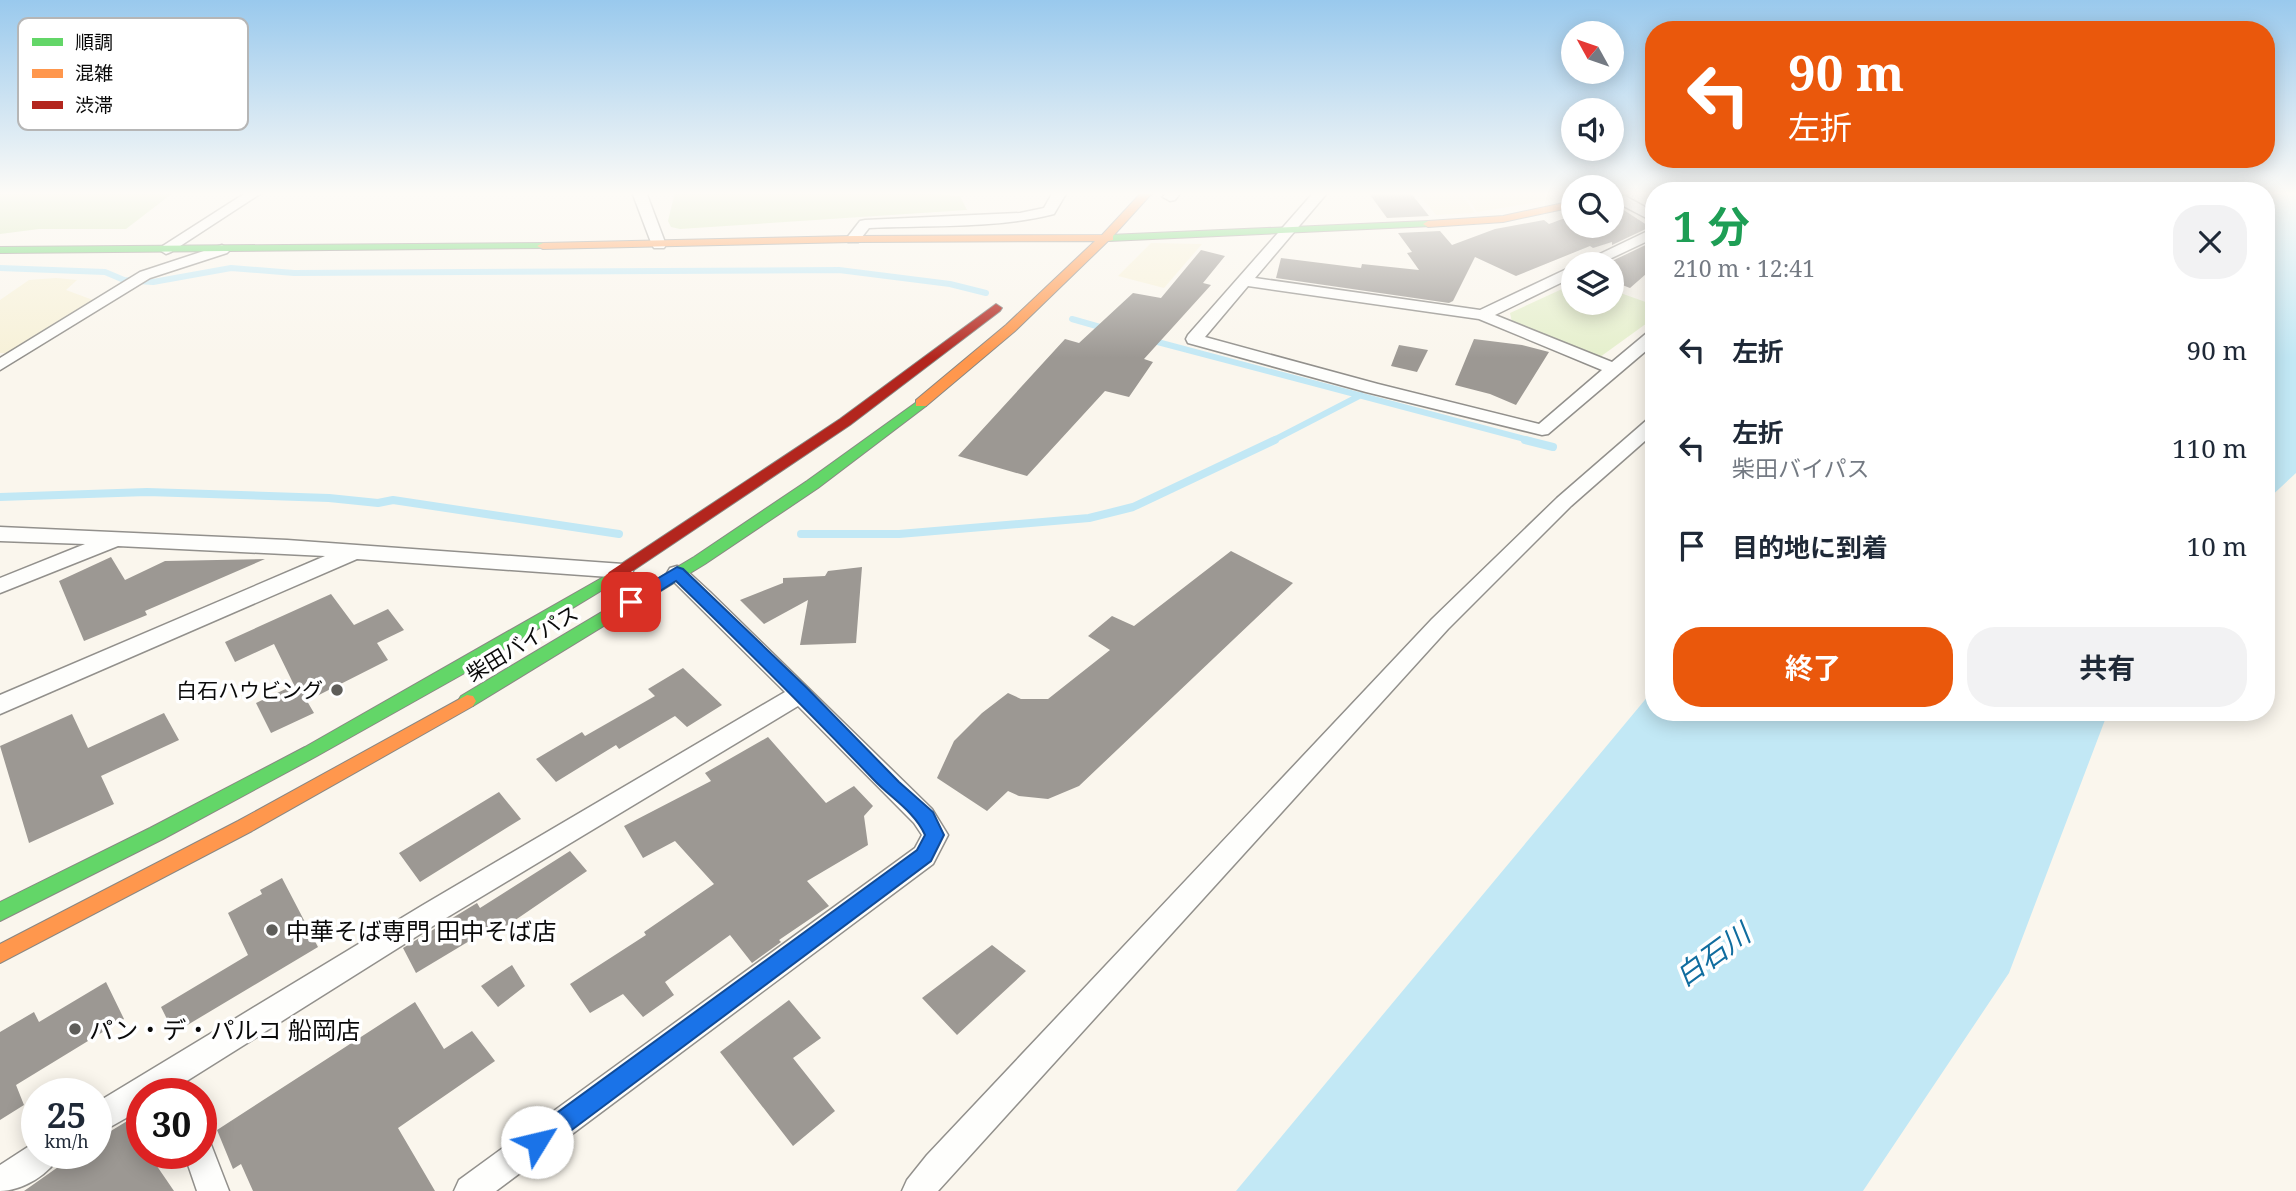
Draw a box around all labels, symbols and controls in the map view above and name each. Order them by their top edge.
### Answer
legend [18,18,248,130]
north arrow [1561,21,1624,84]
map controls [1561,21,1624,315]
text: 順調 [75,29,113,55]
text: 90 m [1788,39,1904,105]
icon: left [1673,49,1764,140]
text: 混雑 [75,60,113,86]
text: 渋滞 [75,92,113,118]
button: sound [1561,98,1624,161]
text: 左折 [1788,105,1852,148]
button: search [1561,175,1624,238]
text: 1 分 [1673,197,1750,254]
button: close [2173,205,2247,279]
button: layers [1561,252,1624,315]
text: 210 m · 12:41 [1673,252,1815,284]
icon: left [1673,331,1711,369]
text: 90 m [2187,332,2247,368]
text: 左折 [1732,333,1784,369]
text: 左折 [1732,414,1784,450]
icon: left [1673,429,1711,467]
text: 110 m [2172,430,2247,466]
text: 柴田バイパス [1732,452,1870,484]
icon: arrive [1673,527,1711,565]
text: 10 m [2187,528,2247,564]
text: 目的地に到着 [1732,529,1888,565]
pin [601,572,661,632]
icon: arrive [612,583,650,621]
street label: 柴田バイパス [461,599,583,687]
button: 終了 [1673,627,1953,707]
button: 共有 [1967,627,2247,707]
place label: 白石ハウビング [176,676,323,704]
marker: 白石ハウビング [329,682,345,698]
water label: 白石川 [1667,912,1760,994]
place label: 中華そば専門 田中そば店 [286,914,556,947]
marker: 中華そば専門 田中そば店 [264,922,280,938]
place label: パン・デ・パルコ 船岡店 [89,1013,360,1046]
marker: パン・デ・パルコ 船岡店 [67,1021,83,1037]
speed limit sign: 30 [126,1078,217,1169]
text: 25 [47,1091,86,1138]
position arrow [500,1105,574,1179]
text: km/h [44,1129,89,1153]

